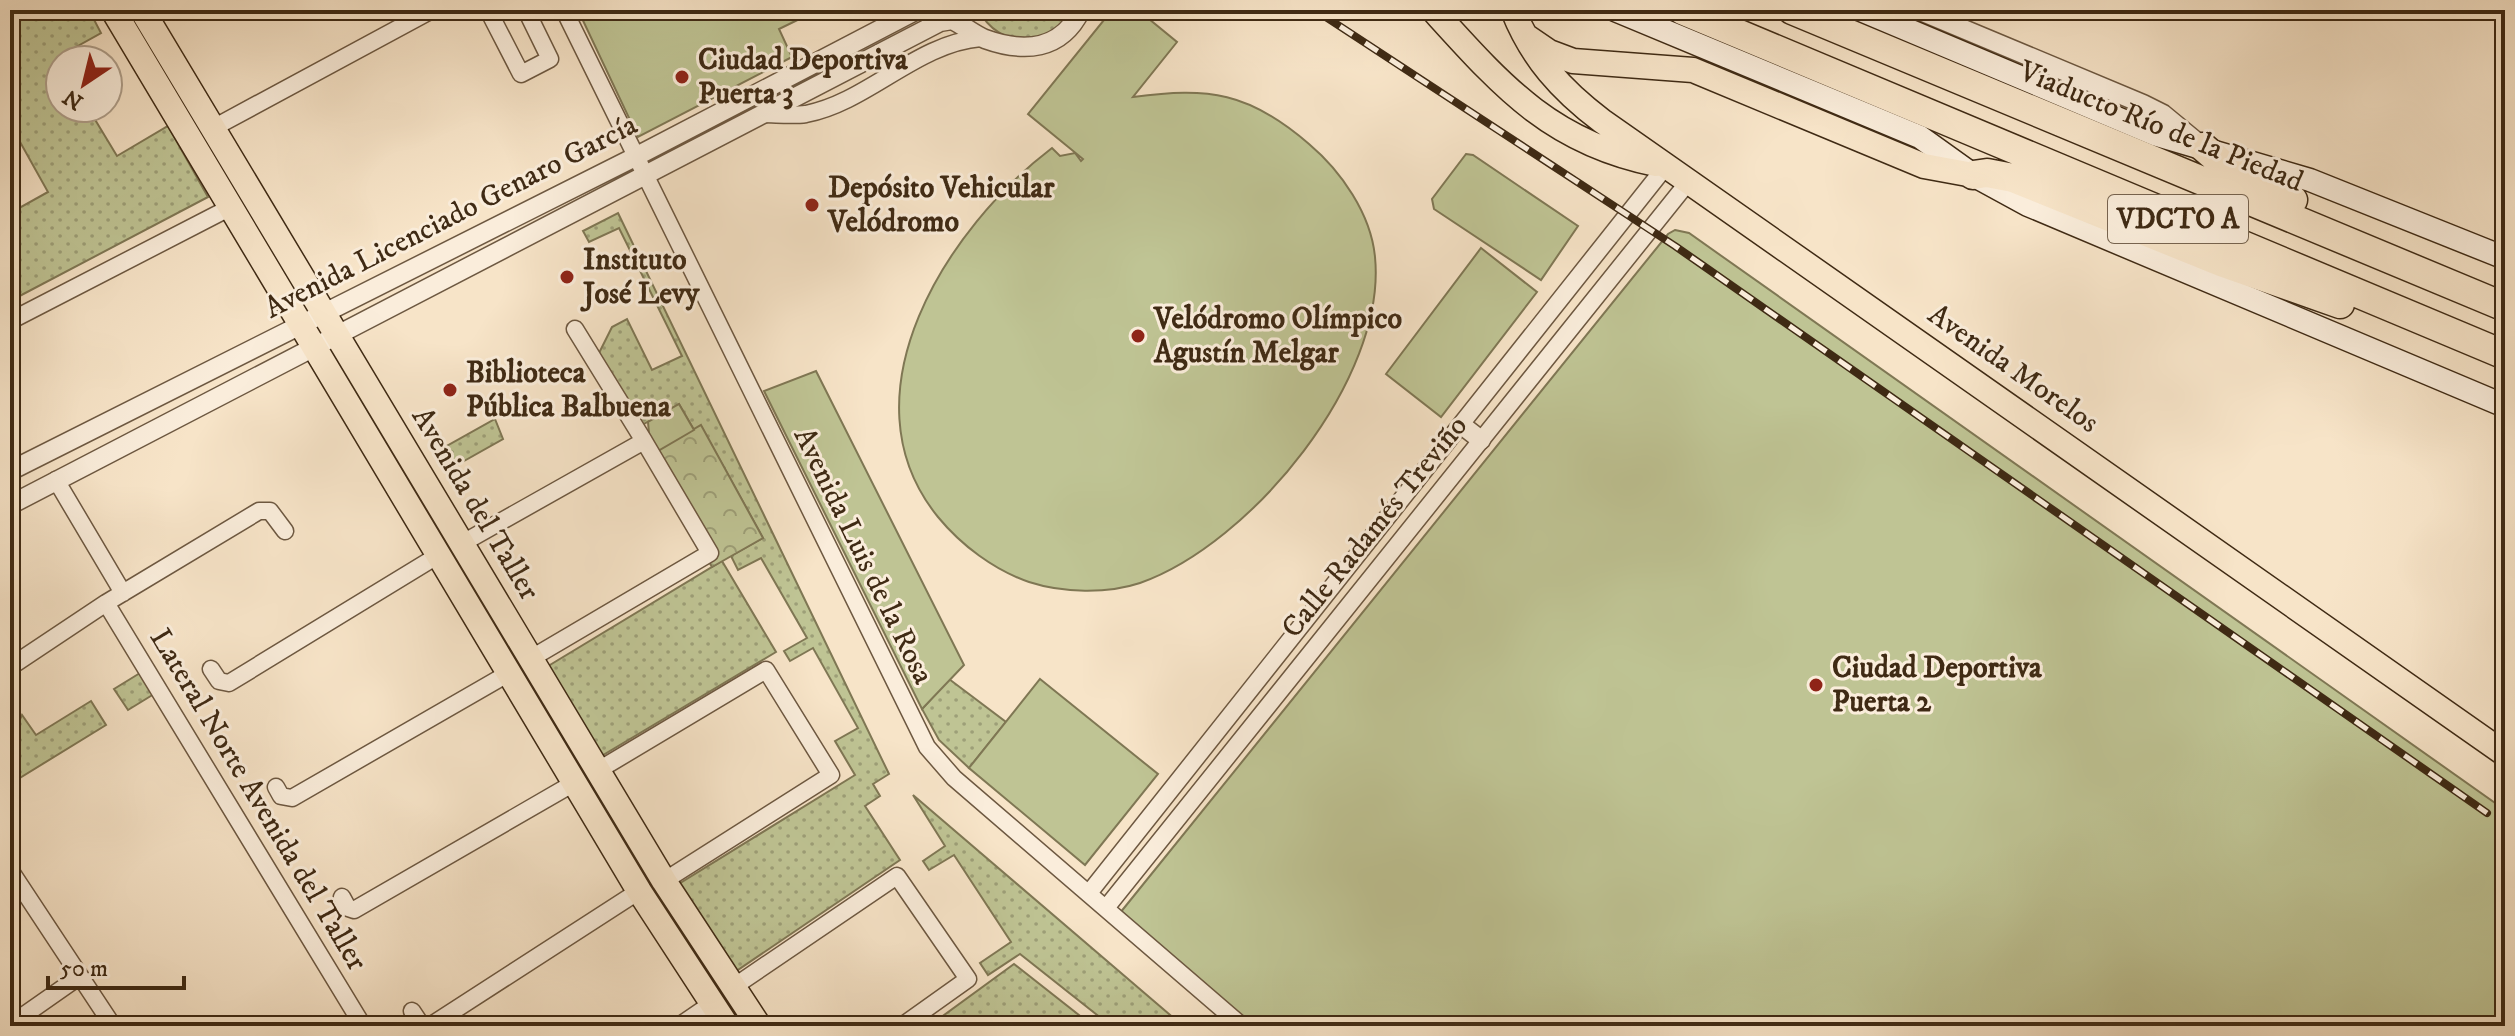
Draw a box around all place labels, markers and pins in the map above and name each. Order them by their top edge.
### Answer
place label: Ciudad Deportiva Puerta 3 [698,42,909,113]
marker: Ciudad Deportiva Puerta 3 [673,68,691,86]
place label: Depósito Vehicular Velódromo [827,170,1055,241]
marker: Depósito Vehicular Velódromo [803,196,821,214]
place label: Instituto José Levy [580,242,700,313]
marker: Instituto José Levy [558,268,576,286]
place label: Velódromo Olímpico Agustín Melgar [1153,301,1402,372]
marker: Velódromo Olímpico Agustín Melgar [1129,327,1147,345]
place label: Biblioteca Pública Balbuena [466,355,672,426]
marker: Biblioteca Pública Balbuena [441,381,459,399]
place label: Ciudad Deportiva Puerta 2 [1832,650,2043,721]
marker: Ciudad Deportiva Puerta 2 [1807,676,1825,694]

